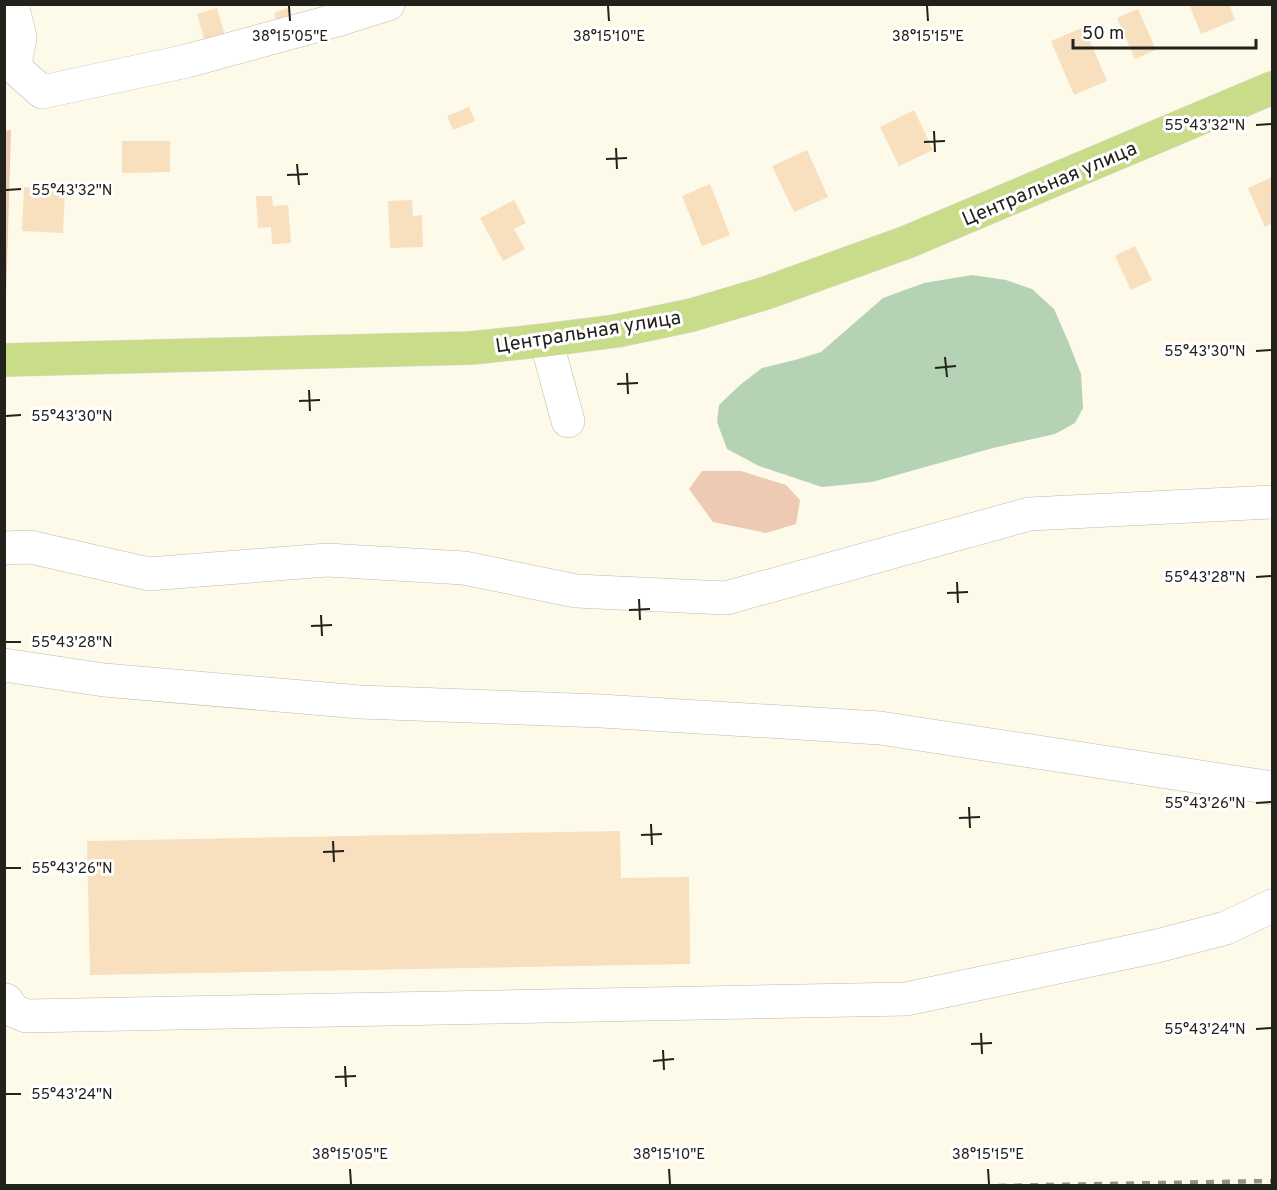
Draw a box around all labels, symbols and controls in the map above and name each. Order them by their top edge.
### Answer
scale bar [1073,12,1256,50]
text: 50 m [1082,23,1124,46]
text: 38°15'05"E [252,28,328,47]
text: 38°15'10"E [573,28,645,47]
text: 38°15'15"E [892,28,964,47]
text: 55°43'32"N [1165,117,1245,136]
street label: Центральная улица [958,136,1141,233]
text: 55°43'32"N [32,182,112,201]
street label: Центральная улица [494,305,683,360]
text: 55°43'30"N [1164,343,1246,362]
text: 55°43'30"N [31,408,113,427]
text: 55°43'28"N [1164,569,1246,588]
text: 55°43'28"N [31,634,113,653]
text: 55°43'26"N [1164,795,1246,814]
text: 55°43'26"N [31,860,113,879]
text: 55°43'24"N [1164,1021,1246,1040]
text: 55°43'24"N [31,1086,113,1105]
text: 38°15'05"E [312,1146,388,1165]
text: 38°15'10"E [633,1146,705,1165]
text: 38°15'15"E [952,1146,1024,1165]

